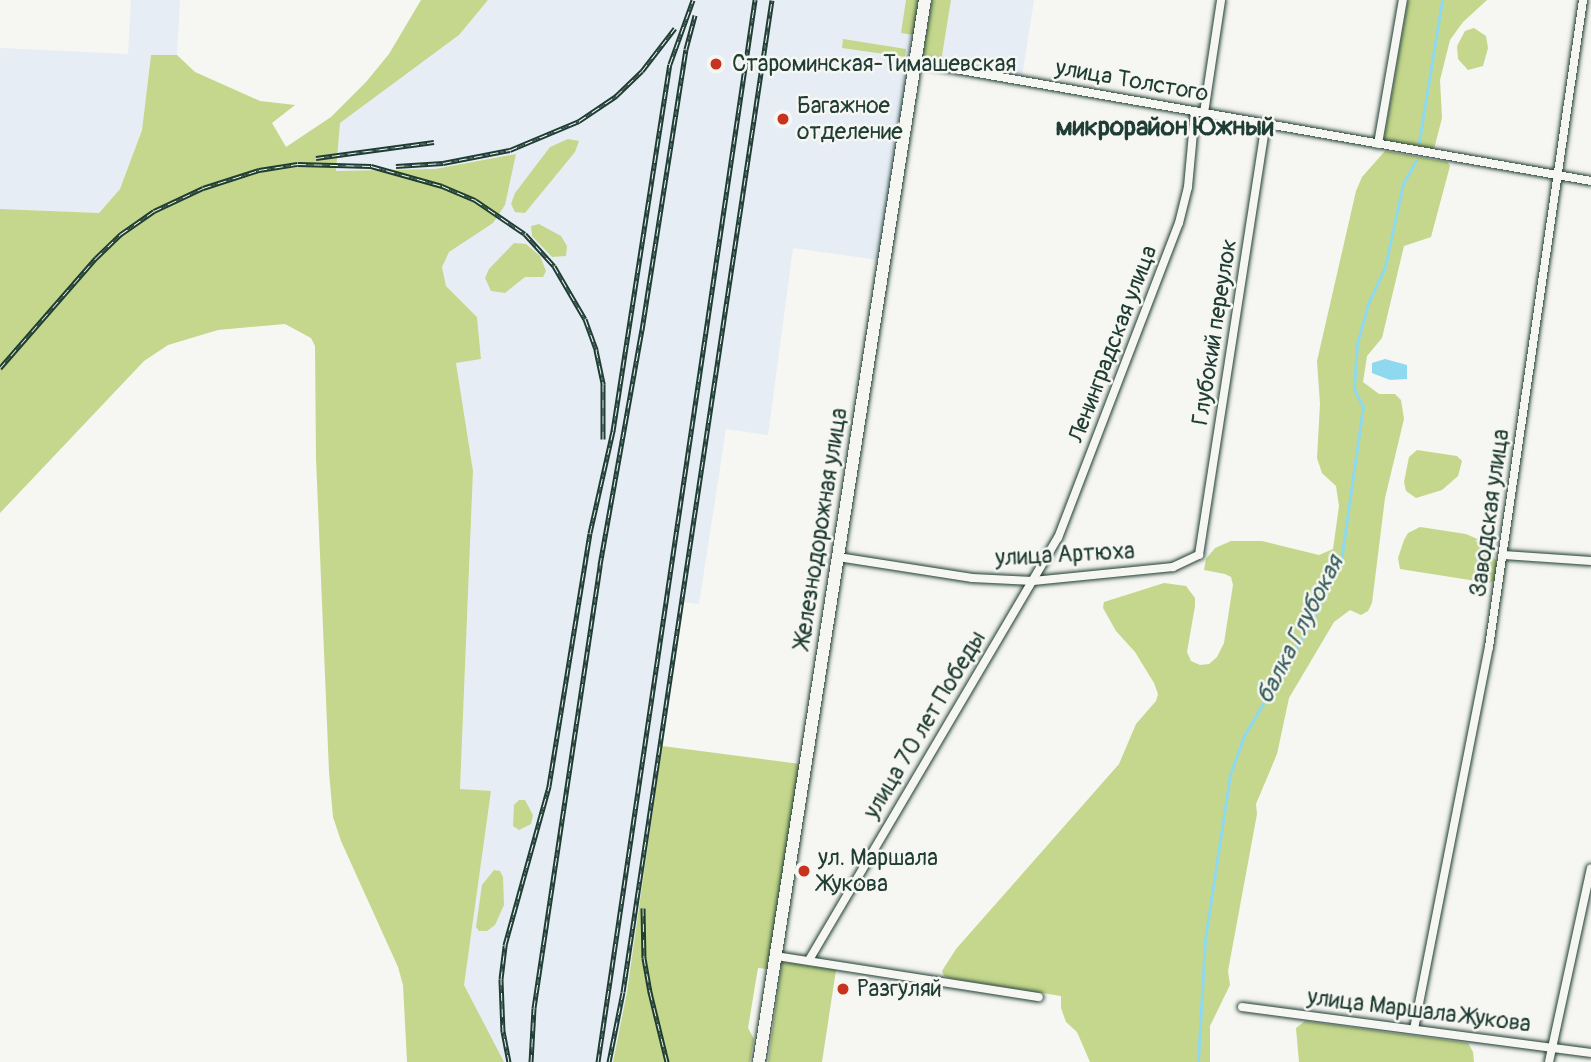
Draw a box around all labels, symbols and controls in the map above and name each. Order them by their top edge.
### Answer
place label: Староминская-Тимашевская [732,50,1016,78]
marker: Староминская-Тимашевская [706,54,726,74]
street label: улица Толстого [1053,54,1211,108]
place label: Багажное отделение [797,92,903,146]
marker: Багажное отделение [775,111,791,127]
district label: микрорайон Южный [1056,112,1274,144]
street label: Глубокий переулок [1187,237,1243,427]
street label: Ленинградская улица [1063,242,1163,446]
street label: Железнодорожная улица [788,406,854,650]
street label: Заводская улица [1465,427,1515,599]
street label: улица Артюха [995,538,1135,572]
water label: балка Глубокая [1250,551,1350,709]
street label: улица 70 лет Победы [858,626,992,824]
place label: ул. Маршала Жукова [818,844,938,898]
marker: ул. Маршала Жукова [796,863,812,879]
place label: Разгуляй [857,975,942,1003]
marker: Разгуляй [835,981,851,997]
street label: улица Маршала Жукова [1306,984,1532,1038]

